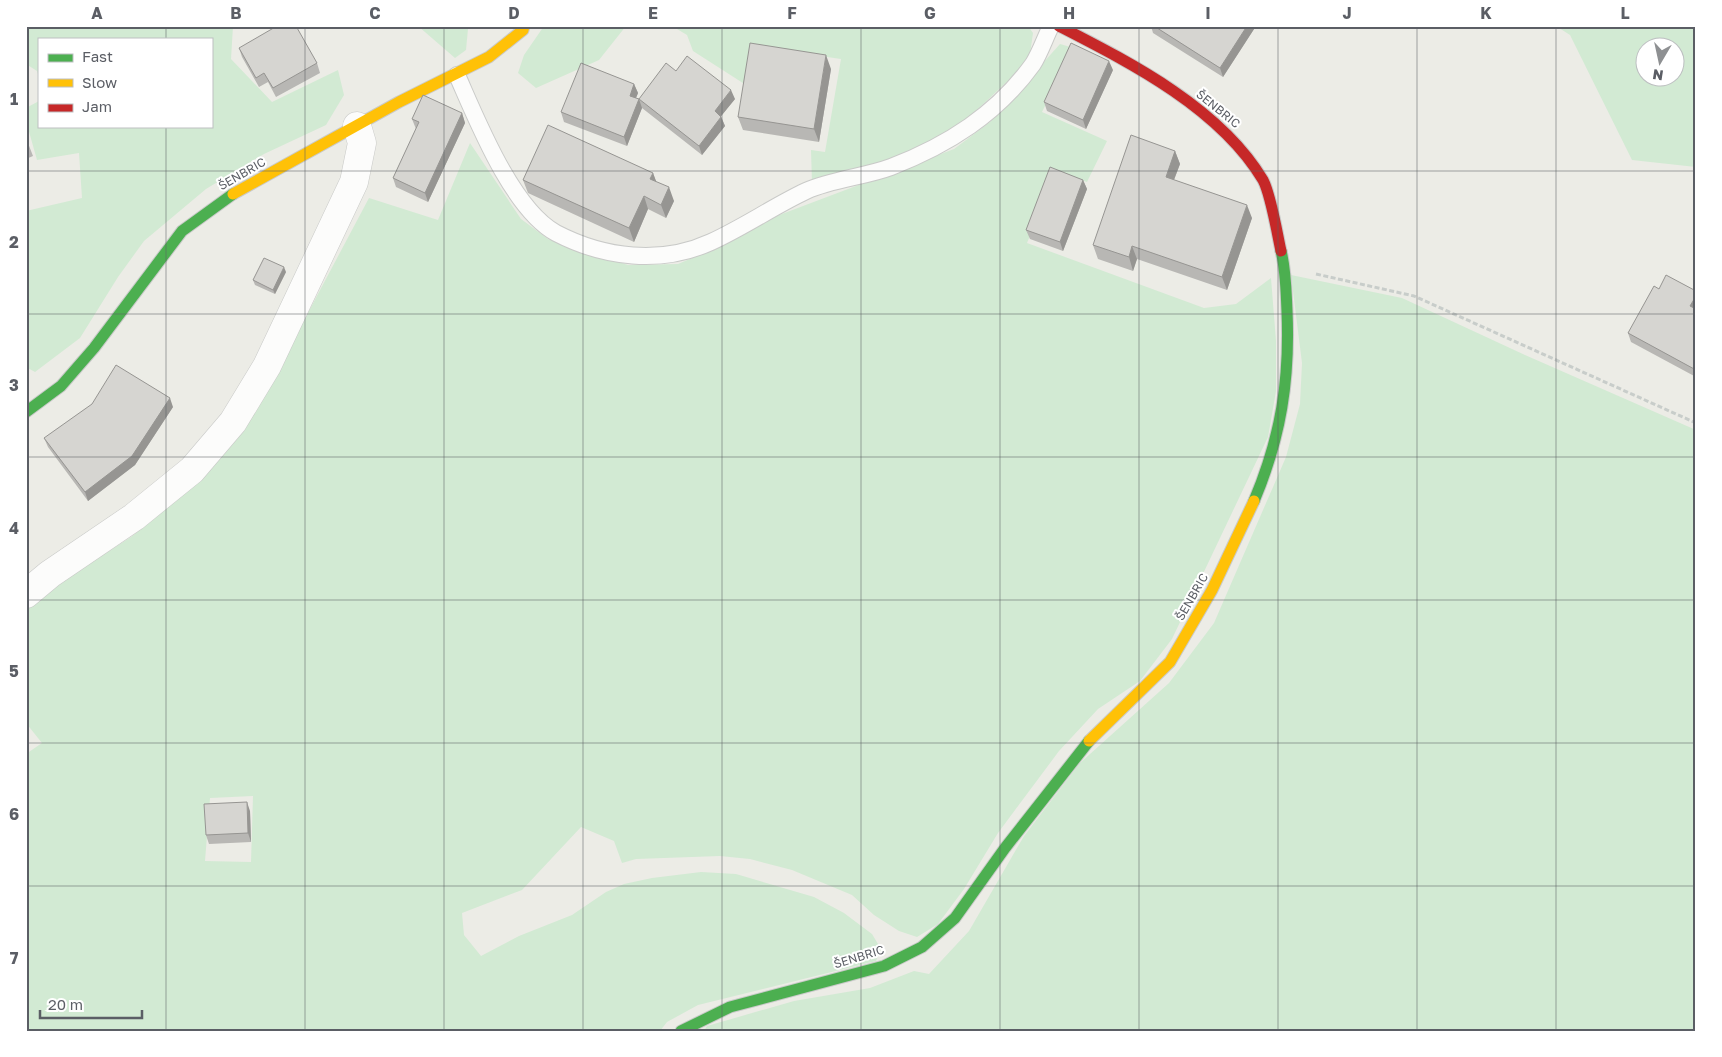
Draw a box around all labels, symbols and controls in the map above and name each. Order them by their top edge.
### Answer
text: A [91,3,103,23]
text: B [230,3,242,23]
text: C [369,3,381,23]
text: D [508,3,520,23]
text: E [648,3,658,23]
text: F [787,3,797,23]
text: G [924,3,936,23]
text: H [1063,3,1075,23]
text: I [1205,3,1211,23]
text: J [1342,3,1352,23]
text: K [1480,3,1492,23]
text: L [1620,3,1630,23]
legend [38,38,212,128]
north arrow [1634,38,1684,88]
text: Fast [82,47,113,65]
text: N [1651,66,1664,85]
text: Slow [82,73,117,91]
street label: ŠENBRIC [1193,86,1243,131]
text: 1 [10,89,18,109]
text: Jam [82,97,112,115]
street label: ŠENBRIC [215,154,268,193]
text: 2 [9,232,19,252]
text: 3 [9,375,19,395]
text: 4 [9,518,19,538]
street label: ŠENBRIC [1172,570,1211,623]
text: 5 [9,661,19,681]
text: 6 [9,804,19,824]
street label: ŠENBRIC [832,942,886,971]
text: 7 [10,948,19,968]
scale bar [40,987,142,1019]
text: 20 m [48,995,83,1013]

